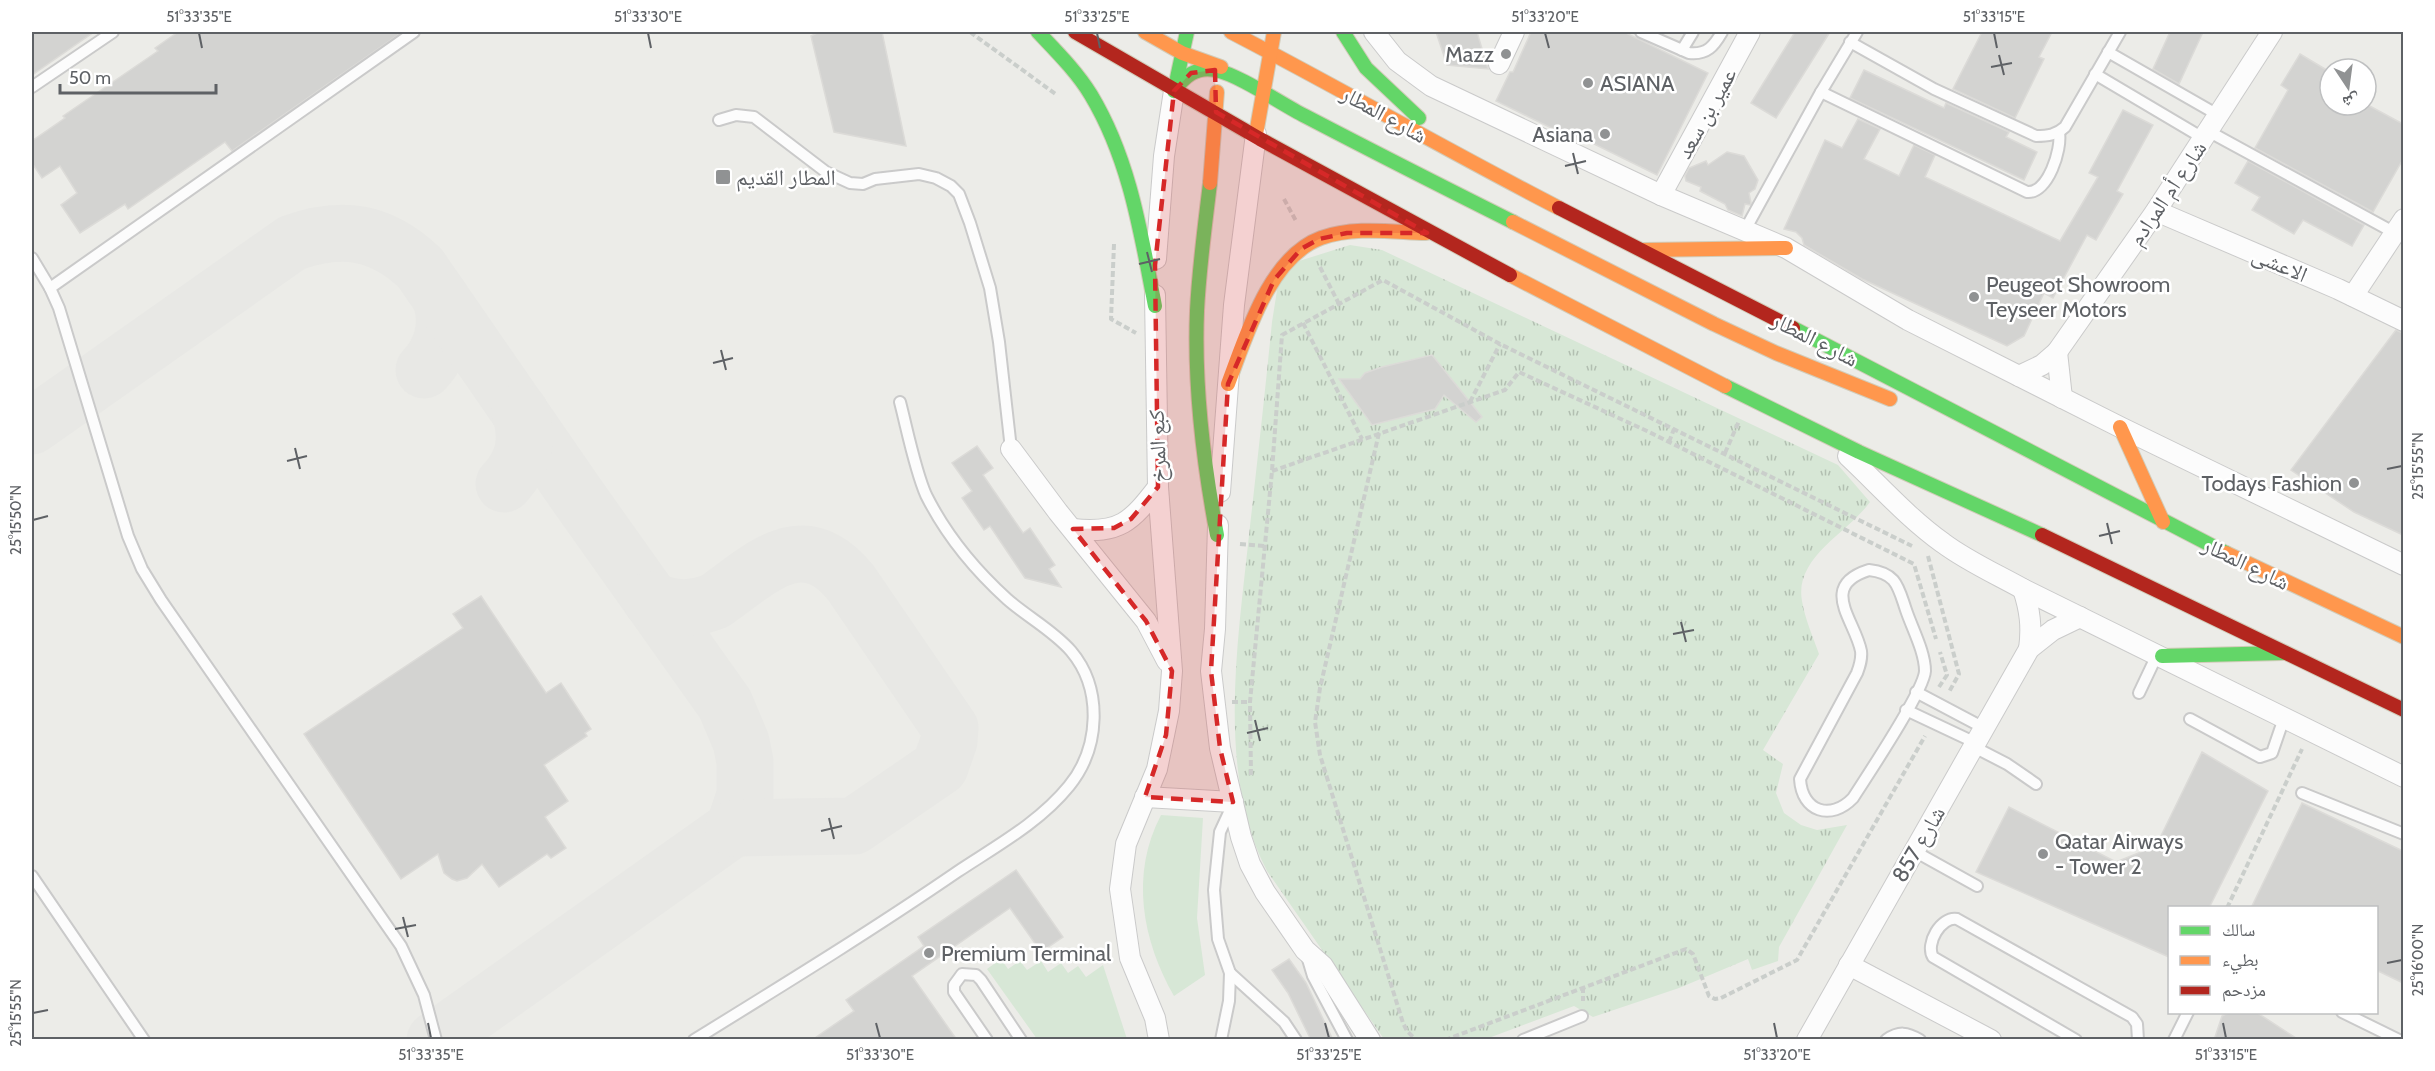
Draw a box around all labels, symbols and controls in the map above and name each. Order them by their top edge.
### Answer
text: 51°33'35"E [166,8,232,26]
text: 51°33'30"E [614,8,682,26]
text: 51°33'25"E [1064,8,1130,26]
text: 51°33'20"E [1511,8,1579,26]
text: 51°33'15"E [1963,8,2025,26]
place label: Mazz [1445,41,1494,68]
marker: Mazz [1499,47,1513,61]
scale bar [60,57,216,95]
north arrow [2318,57,2378,117]
street label: عمير بن سعد [1670,63,1742,163]
text: 50 m [69,67,111,89]
place label: ASIANA [1600,70,1675,97]
marker: ASIANA [1581,76,1595,90]
street label: شارع المطار [1335,79,1431,149]
text: ش [2341,90,2362,112]
place label: Asiana [1532,121,1593,148]
marker: Asiana [1598,127,1612,141]
street label: شارع أم المرادم [2122,136,2213,251]
place label: المطار القديم [736,164,836,192]
marker: المطار القديم [714,168,732,186]
street label: الاعشى [2248,241,2312,288]
place label: Peugeot Showroom Teyseer Motors [1986,271,2170,323]
marker: Peugeot Showroom Teyseer Motors [1967,290,1981,304]
street label: شارع المطار [1766,306,1863,373]
street label: كبع المرخ [1143,409,1172,483]
text: 25°15'55"N [2409,432,2427,500]
place label: Todays Fashion [2202,470,2342,497]
marker: Todays Fashion [2347,476,2361,490]
text: 25°15'50"N [7,485,25,555]
street label: شارع المطار [2197,530,2294,596]
street label: شارع 857 [1886,802,1951,887]
place label: Qatar Airways - Tower 2 [2055,828,2183,880]
marker: Qatar Airways - Tower 2 [2036,847,2050,861]
legend [2168,906,2378,1014]
text: سالك [2222,919,2255,941]
text: 25°16'00"N [2409,924,2427,996]
place label: Premium Terminal [941,940,1112,967]
marker: Premium Terminal [922,946,936,960]
text: بطيء [2222,949,2259,975]
text: 25°15'55"N [7,979,25,1047]
text: مزدحم [2222,979,2266,1002]
text: 51°33'35"E [398,1046,464,1064]
text: 51°33'30"E [846,1046,914,1064]
text: 51°33'25"E [1296,1046,1362,1064]
text: 51°33'20"E [1743,1046,1811,1064]
text: 51°33'15"E [2195,1046,2257,1064]

